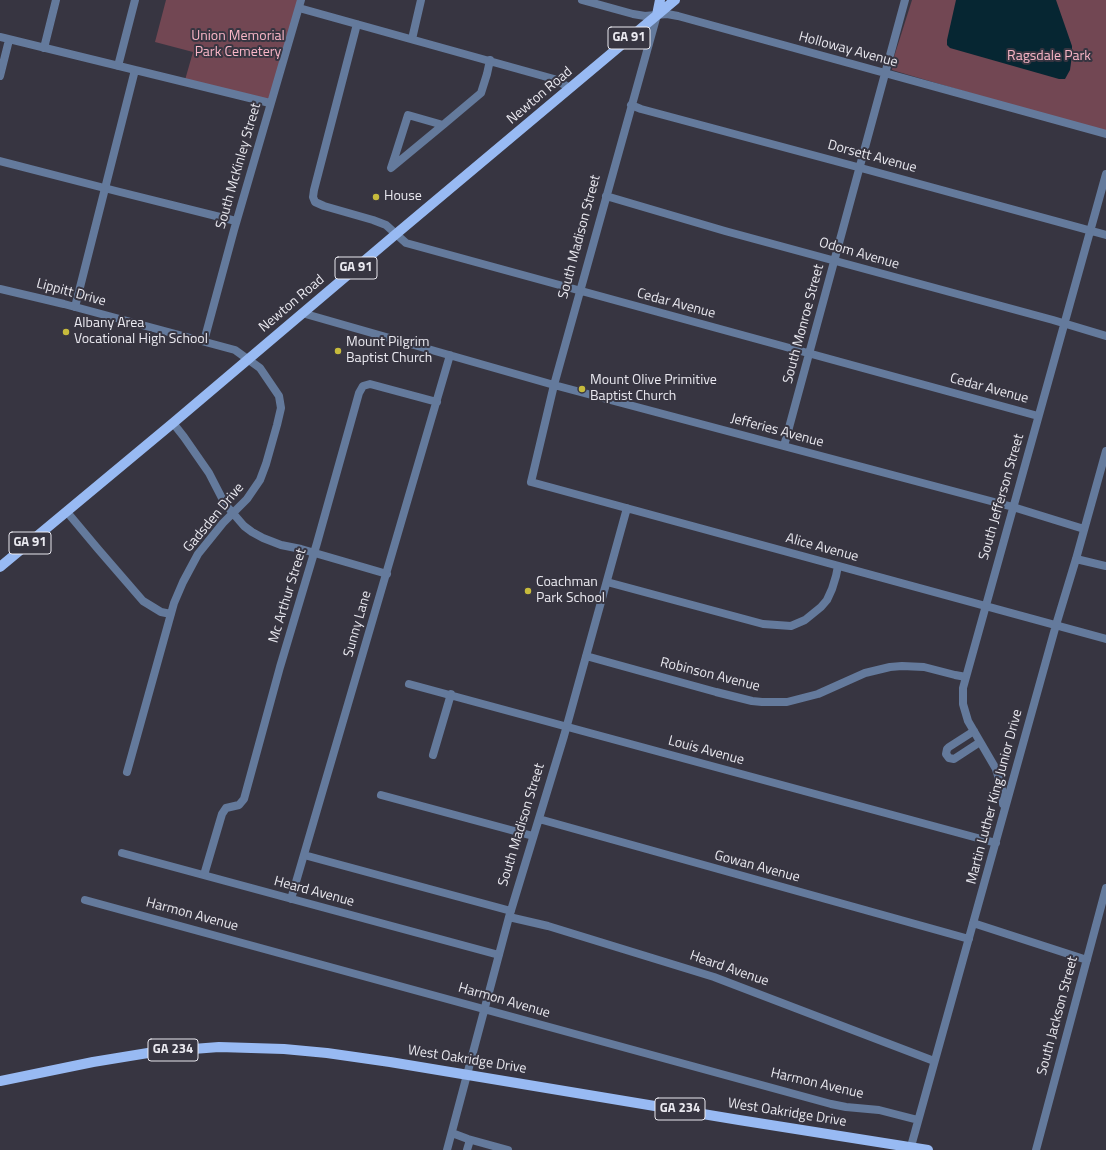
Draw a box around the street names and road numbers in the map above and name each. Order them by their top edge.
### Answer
road number: GA 91 [608,27,650,49]
street label: Holloway Avenue [797,29,899,71]
street label: Newton Road [504,64,576,128]
street label: South McKinley Street [213,101,265,231]
street label: Dorsett Avenue [826,137,918,177]
street label: South Madison Street [555,173,605,301]
street label: Odom Avenue [817,235,901,273]
road number: GA 91 [335,257,377,279]
street label: South Monroe Street [780,262,828,386]
street label: Newton Road [256,272,328,336]
street label: Lippitt Drive [34,276,108,310]
street label: Cedar Avenue [635,285,717,323]
street label: Cedar Avenue [948,370,1030,408]
street label: Jefferies Avenue [729,411,825,451]
street label: South Jefferson Street [976,432,1028,562]
street label: Gadsden Drive [180,480,248,556]
street label: Alice Avenue [784,530,860,566]
road number: GA 91 [9,532,51,554]
street label: Mc Arthur Street [266,547,310,645]
street label: Sunny Lane [341,589,375,659]
street label: Robinson Avenue [658,654,762,696]
street label: Martin Luther King Junior Drive [964,708,1026,886]
street label: Louis Avenue [666,733,746,769]
street label: South Madison Street [495,761,549,889]
street label: Gowan Avenue [712,848,802,886]
street label: Heard Avenue [272,873,356,911]
street label: Harmon Avenue [144,895,240,935]
street label: Heard Avenue [687,948,771,990]
street label: South Jackson Street [1034,955,1082,1077]
street label: Harmon Avenue [456,980,552,1022]
road number: GA 234 [148,1039,198,1061]
street label: West Oakridge Drive [406,1042,528,1078]
street label: Harmon Avenue [769,1065,865,1103]
street label: West Oakridge Drive [726,1095,848,1131]
road number: GA 234 [655,1098,705,1120]

